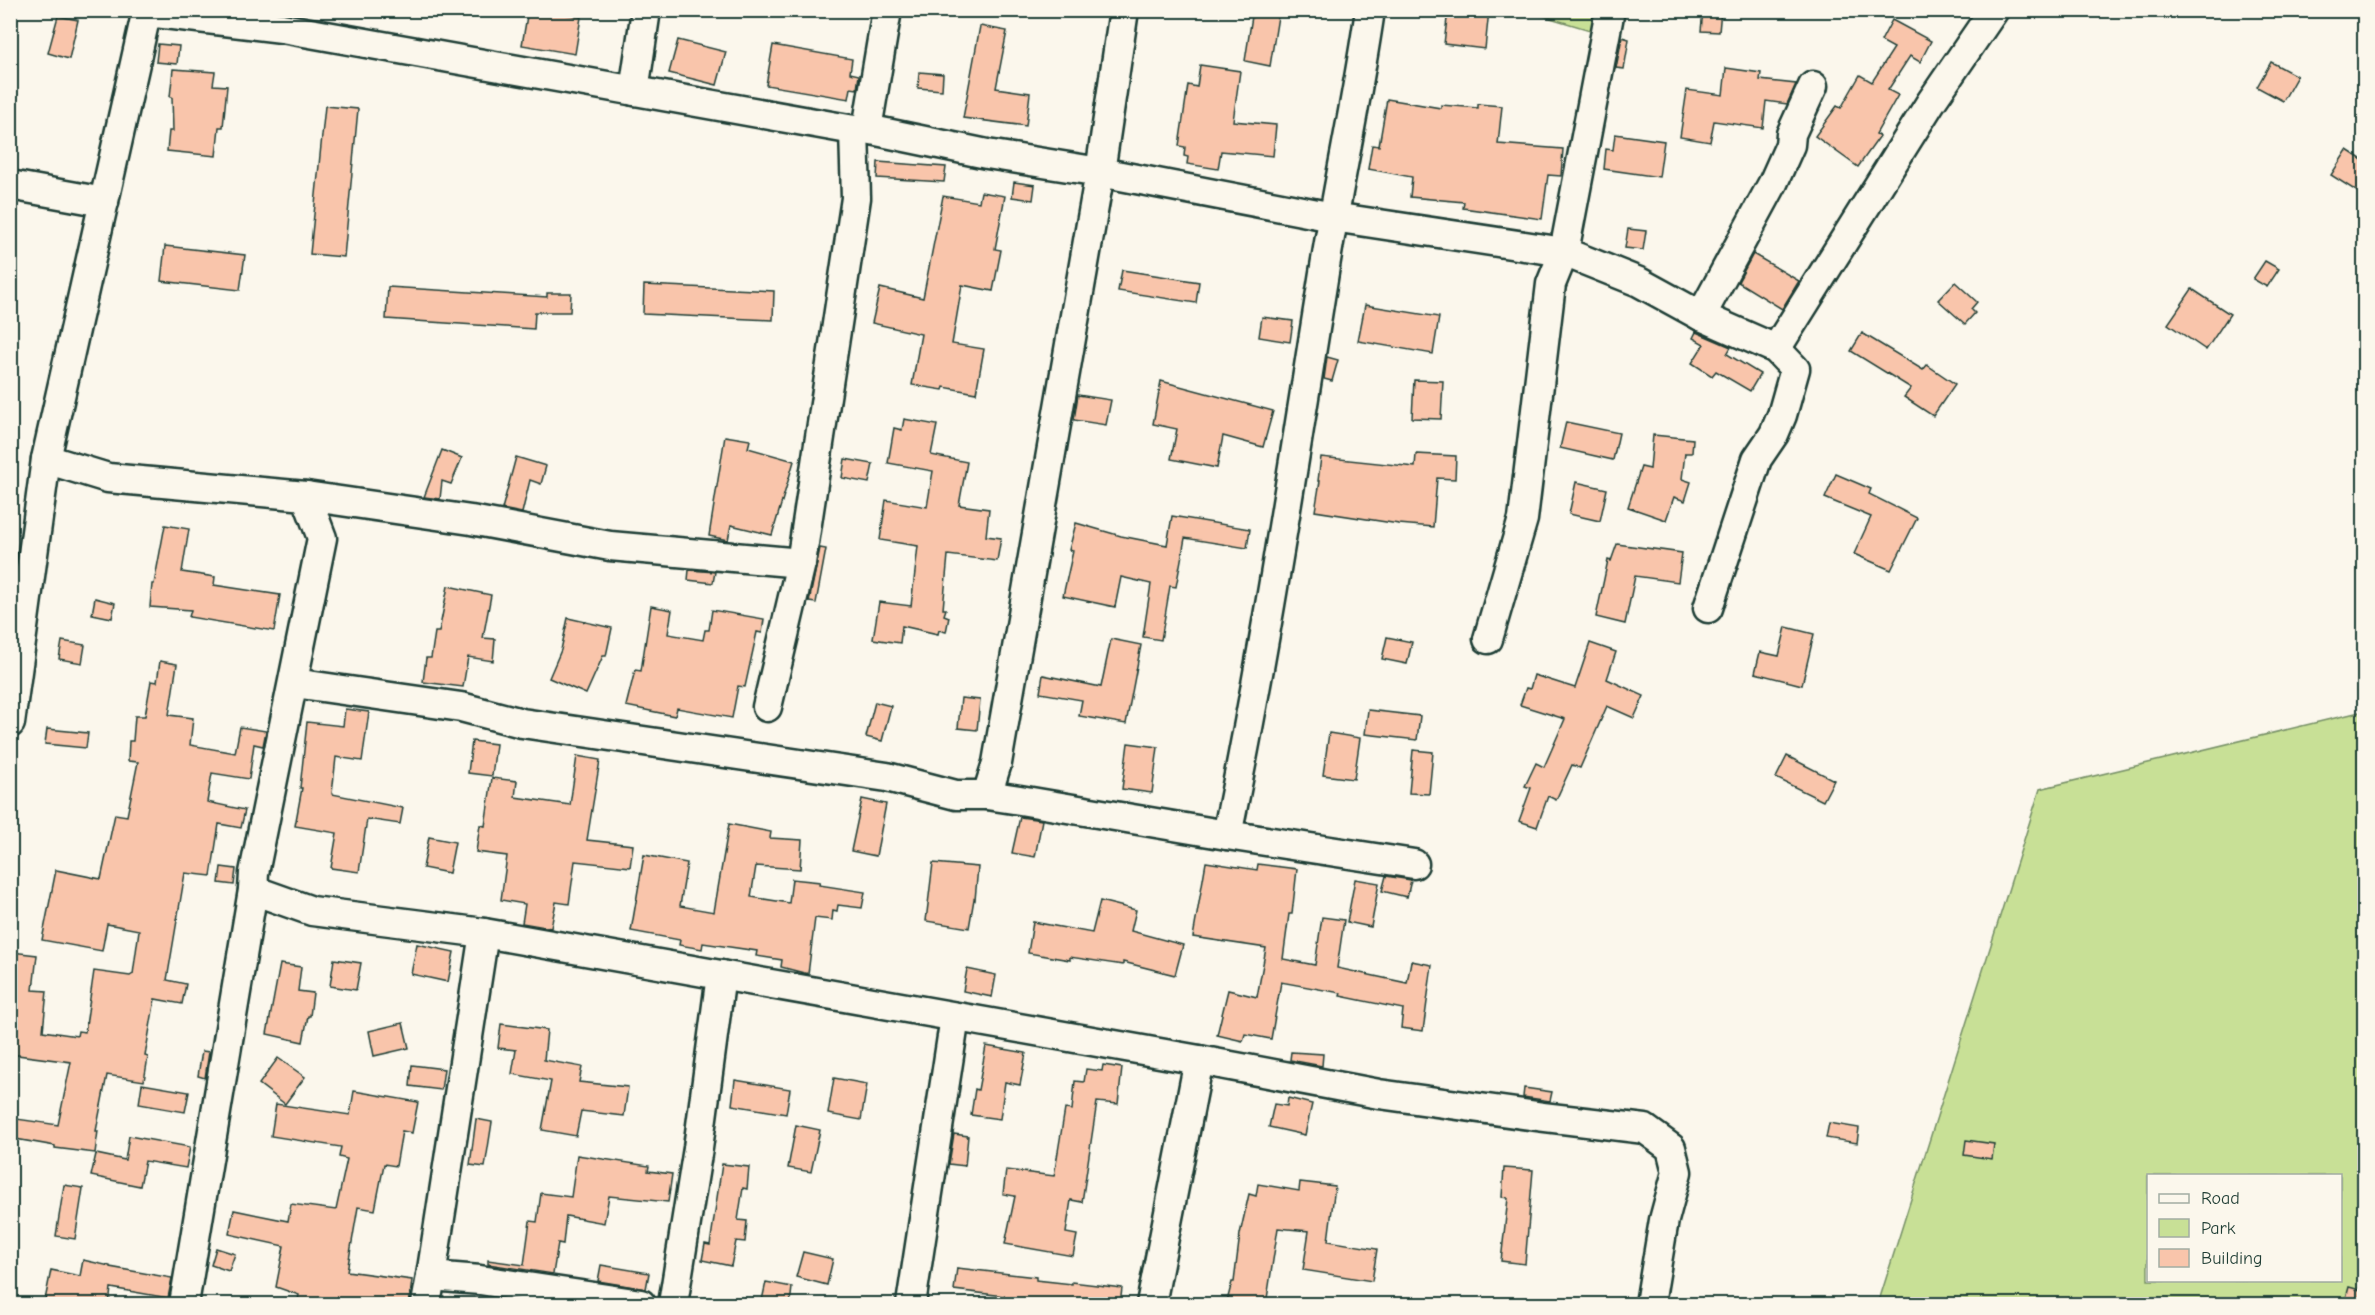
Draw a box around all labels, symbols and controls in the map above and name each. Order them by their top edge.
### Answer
legend [2147,1174,2342,1282]
text: Road [2201,1188,2240,1209]
text: Park [2201,1218,2236,1239]
text: Building [2201,1248,2263,1269]

